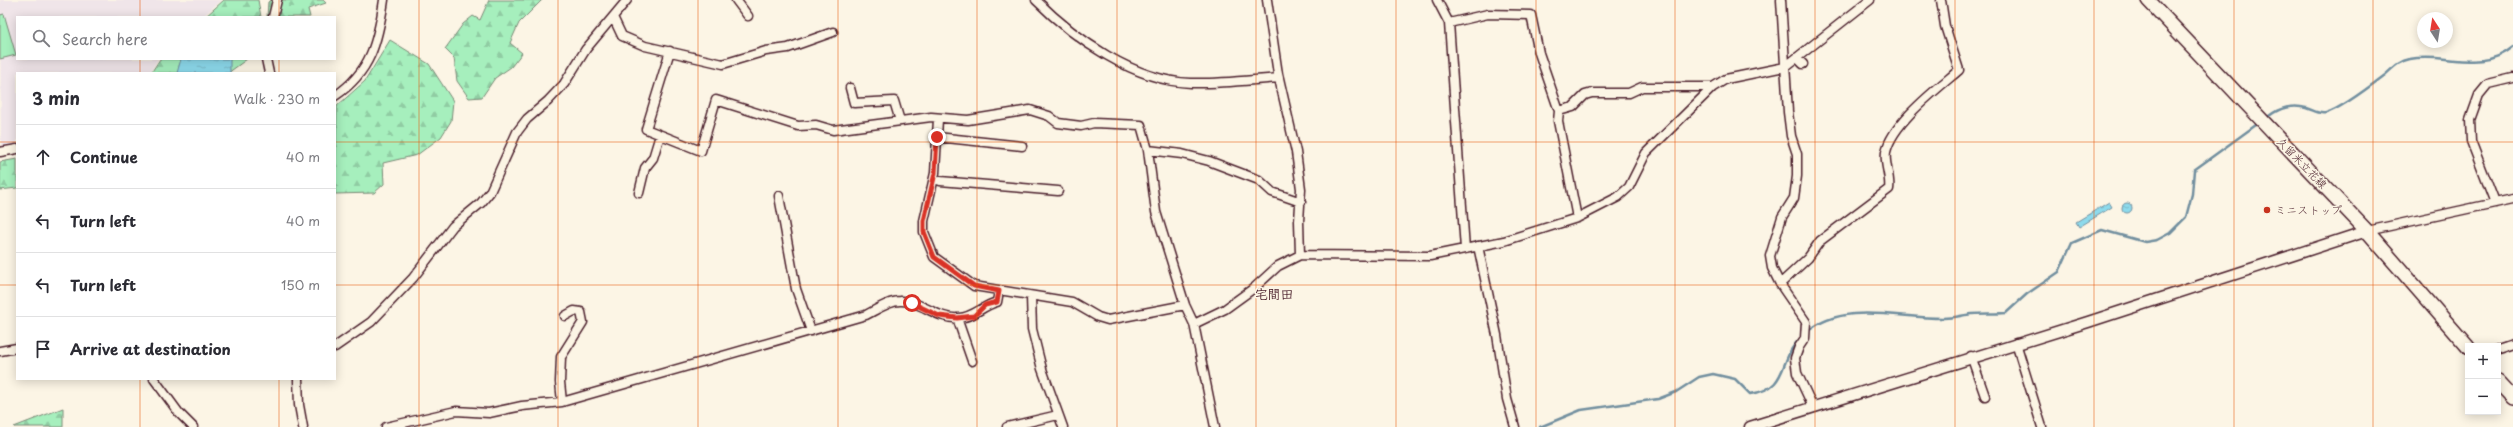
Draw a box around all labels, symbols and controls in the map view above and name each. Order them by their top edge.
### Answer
north arrow [2417,12,2453,48]
search box [16,16,336,60]
icon: search [30,27,52,49]
text: Search here [62,27,148,50]
text: 3 min [32,85,80,111]
text: Walk · 230 m [233,89,320,108]
route end [928,128,946,146]
street label: 久留米立花線 [2273,133,2331,192]
text: Continue [70,145,138,168]
icon: ahead [32,146,54,168]
text: 40 m [286,147,320,166]
place label: ミニストップ [2275,201,2342,218]
marker: ミニストップ [2262,205,2272,215]
text: Turn left [70,209,136,232]
icon: left [32,210,54,232]
text: 40 m [286,211,320,230]
text: Turn left [70,273,136,296]
icon: left [32,274,54,296]
text: 150 m [281,275,320,294]
district label: 宅間田 [1254,284,1294,303]
route start [903,294,921,312]
text: Arrive at destination [70,337,231,360]
icon: arrive [32,338,54,360]
map controls [2465,343,2501,415]
button: + [2465,343,2501,379]
button: − [2465,379,2501,415]

